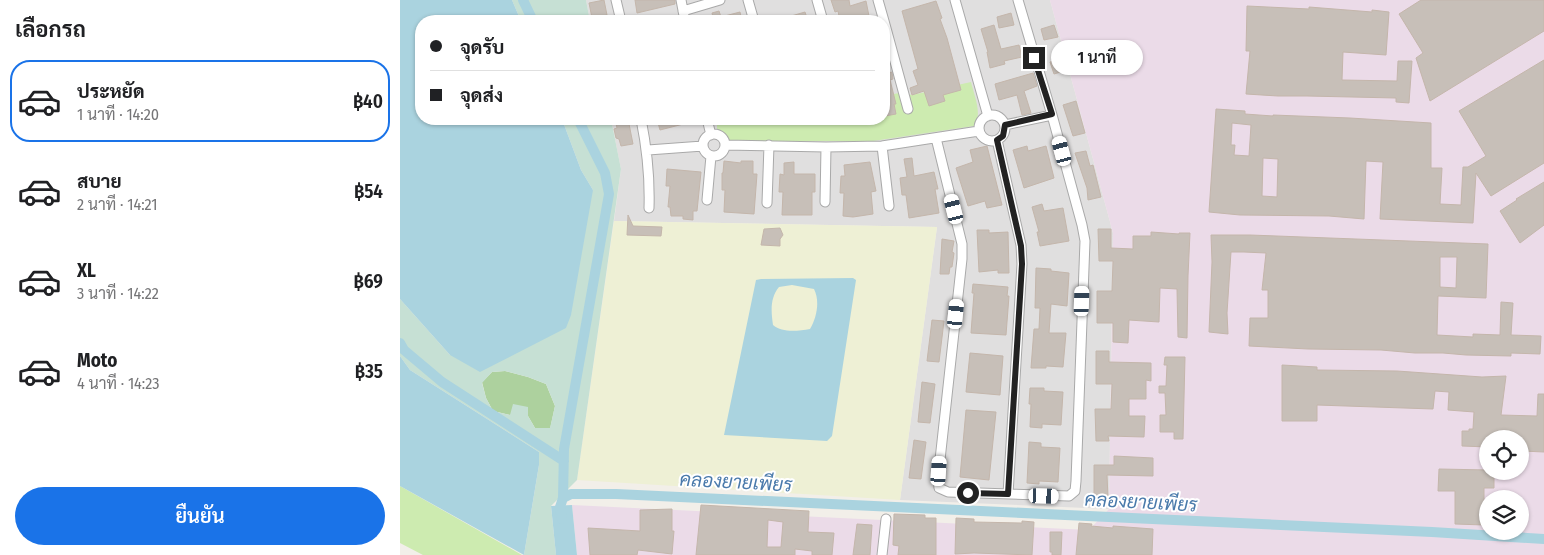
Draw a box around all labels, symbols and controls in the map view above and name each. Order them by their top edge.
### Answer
text: เลือกรถ [15,16,86,43]
text: จุดรับ [460,36,504,59]
callout: 1 นาที [1052,40,1144,76]
route end [1023,47,1045,69]
text: 1 นาที [1077,48,1117,67]
icon: car [17,79,62,124]
text: ประหยัด [77,80,145,103]
text: จุดส่ง [460,84,503,107]
text: ฿40 [353,90,383,113]
text: 1 นาที · 14:20 [77,105,159,124]
car [1050,135,1073,167]
icon: car [17,169,62,214]
text: สบาย [77,170,122,193]
text: ฿54 [354,180,383,203]
car [943,193,964,225]
text: 2 นาที · 14:21 [77,195,158,214]
icon: car [17,259,62,304]
text: XL [77,259,96,282]
text: ฿69 [353,270,383,293]
text: 3 นาที · 14:22 [77,284,159,303]
car [1073,286,1090,316]
car [946,298,965,330]
icon: car [17,349,62,394]
text: Moto [77,349,117,372]
text: ฿35 [355,360,383,383]
text: 4 นาที · 14:23 [77,374,160,393]
map controls [1479,430,1529,540]
button: locate [1479,430,1529,480]
car [930,456,947,486]
water label: คลองยายเพียร [679,467,794,496]
route start [957,482,979,504]
button: ยืนยัน [15,487,385,545]
water label: คลองยายเพียร [1084,487,1199,516]
car [1028,488,1059,504]
button: layers [1479,490,1529,540]

